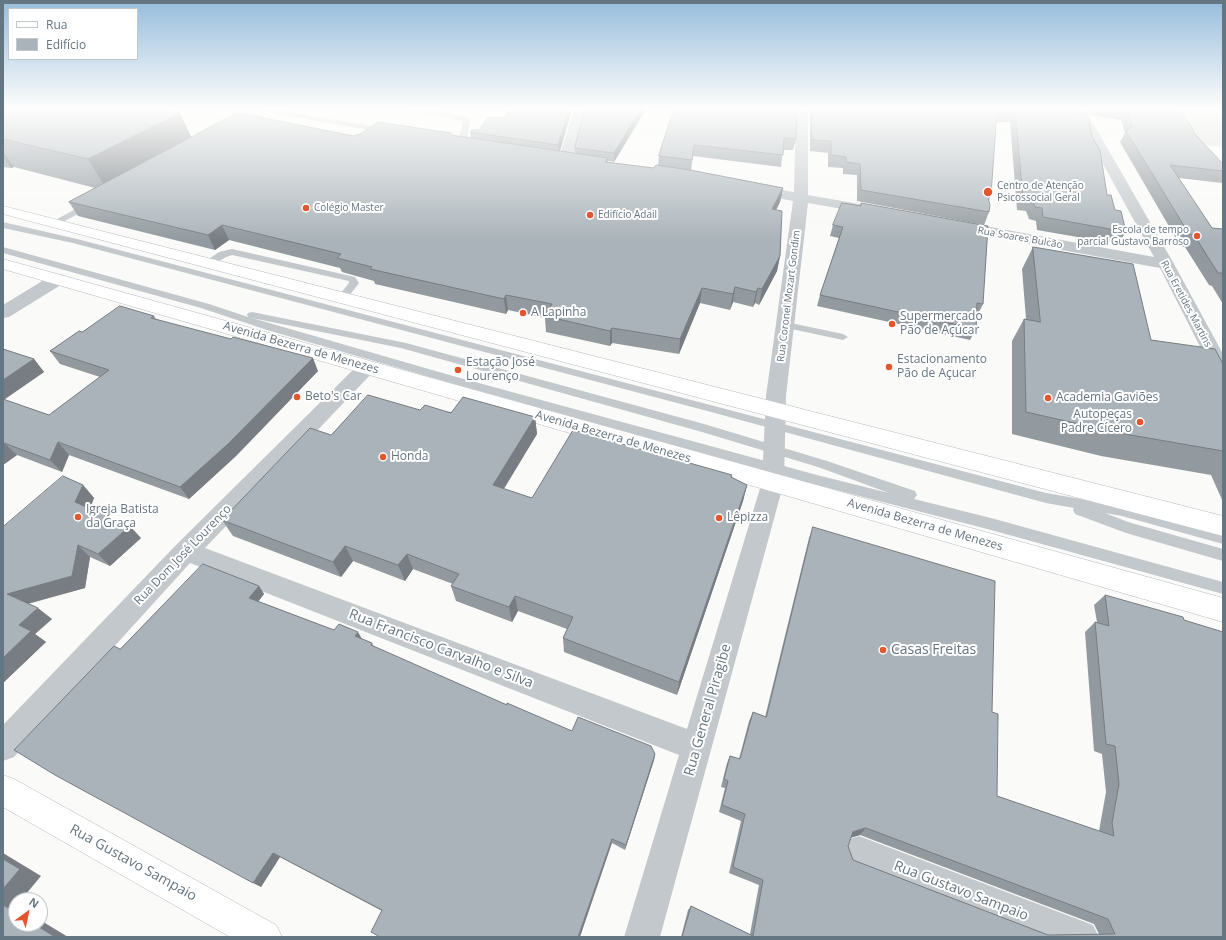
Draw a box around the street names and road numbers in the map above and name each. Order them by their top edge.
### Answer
street label: Rua Soares Bulcão [977,225,1063,251]
street label: Rua Coronel Mozart Gondim [775,229,803,363]
street label: Rua Eretides Martins [1158,259,1214,349]
street label: Avenida Bezerra de Menezes [222,319,380,377]
street label: Avenida Bezerra de Menezes [534,408,692,466]
street label: Avenida Bezerra de Menezes [846,496,1004,554]
street label: Rua Dom José Lourenço [131,502,235,608]
street label: Rua Francisco Carvalho e Silva [347,606,535,692]
street label: Rua General Piragibe [681,642,735,778]
street label: Rua Gustavo Sampaio [67,821,199,905]
street label: Rua Gustavo Sampaio [891,858,1031,924]

